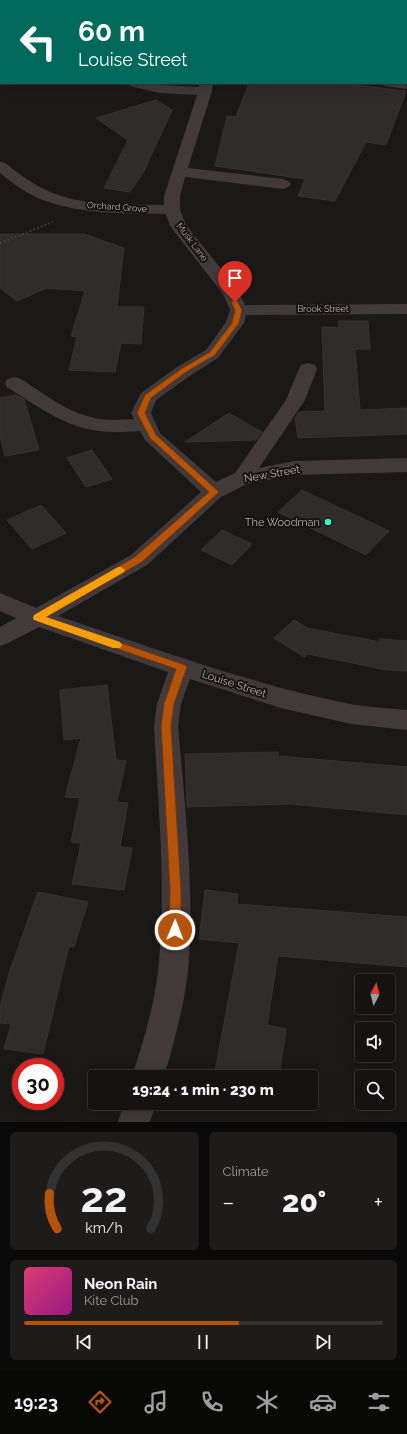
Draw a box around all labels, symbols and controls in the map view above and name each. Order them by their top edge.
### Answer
text: 60 m [78,15,145,48]
icon: left [12,16,64,68]
text: Louise Street [78,49,187,70]
street label: Orchard Grove [87,200,148,214]
street label: Musk Lane [174,221,210,264]
pin [218,261,252,302]
icon: arrive [224,267,246,289]
street label: Brook Street [297,304,349,314]
street label: New Street [243,463,301,485]
place label: The Woodman [245,516,320,529]
marker: The Woodman [323,517,333,527]
street label: Louise Street [200,667,268,701]
position arrow [154,909,196,951]
north arrow [355,974,395,1014]
map controls [355,974,395,1110]
button: sound [355,1022,395,1062]
speed limit sign: 30 [12,1058,64,1110]
button: search [355,1070,395,1110]
text: 19:24 · 1 min · 230 m [132,1081,274,1099]
text: Climate [223,1164,269,1179]
text: 22 [81,1173,128,1222]
text: 20° [282,1184,326,1219]
text: − [223,1189,234,1215]
text: + [374,1189,383,1215]
text: km/h [85,1220,123,1236]
text: Neon Rain [84,1275,157,1293]
text: Kite Club [84,1293,139,1308]
icon: previous [73,1331,95,1353]
icon: pause [192,1331,214,1353]
icon: next [312,1331,334,1353]
icon: directions [86,1388,114,1416]
icon: music [142,1388,170,1416]
icon: phone [198,1388,226,1416]
icon: climate [253,1388,281,1416]
icon: car [309,1388,337,1416]
icon: filters [365,1388,393,1416]
text: 19:23 [14,1392,58,1413]

